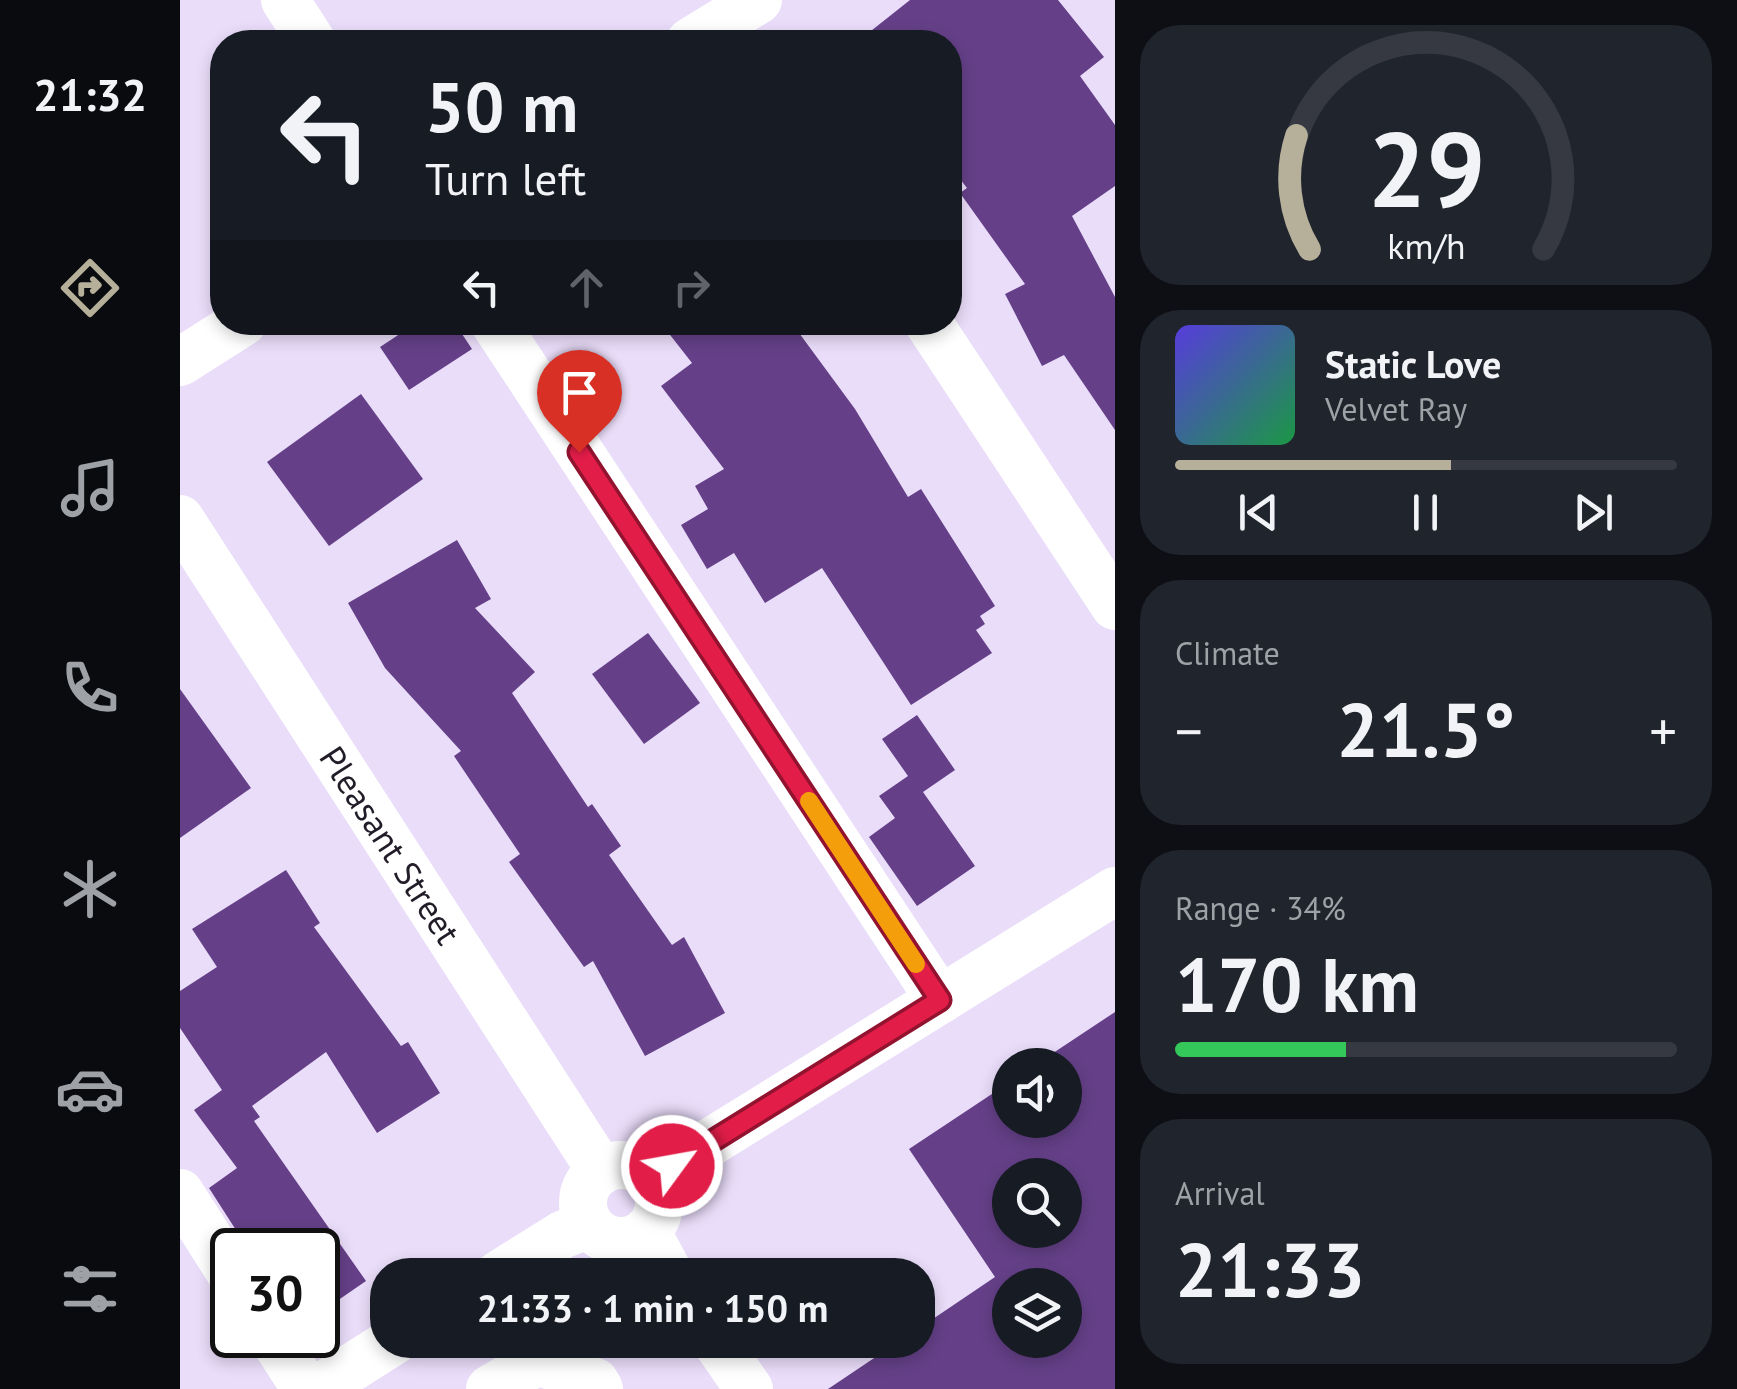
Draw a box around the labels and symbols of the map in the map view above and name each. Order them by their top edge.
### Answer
pin [537,350,622,453]
street label: Pleasant Street [310,737,471,953]
position arrow [620,1114,724,1218]
speed limit sign: 30 [210,1228,340,1358]

